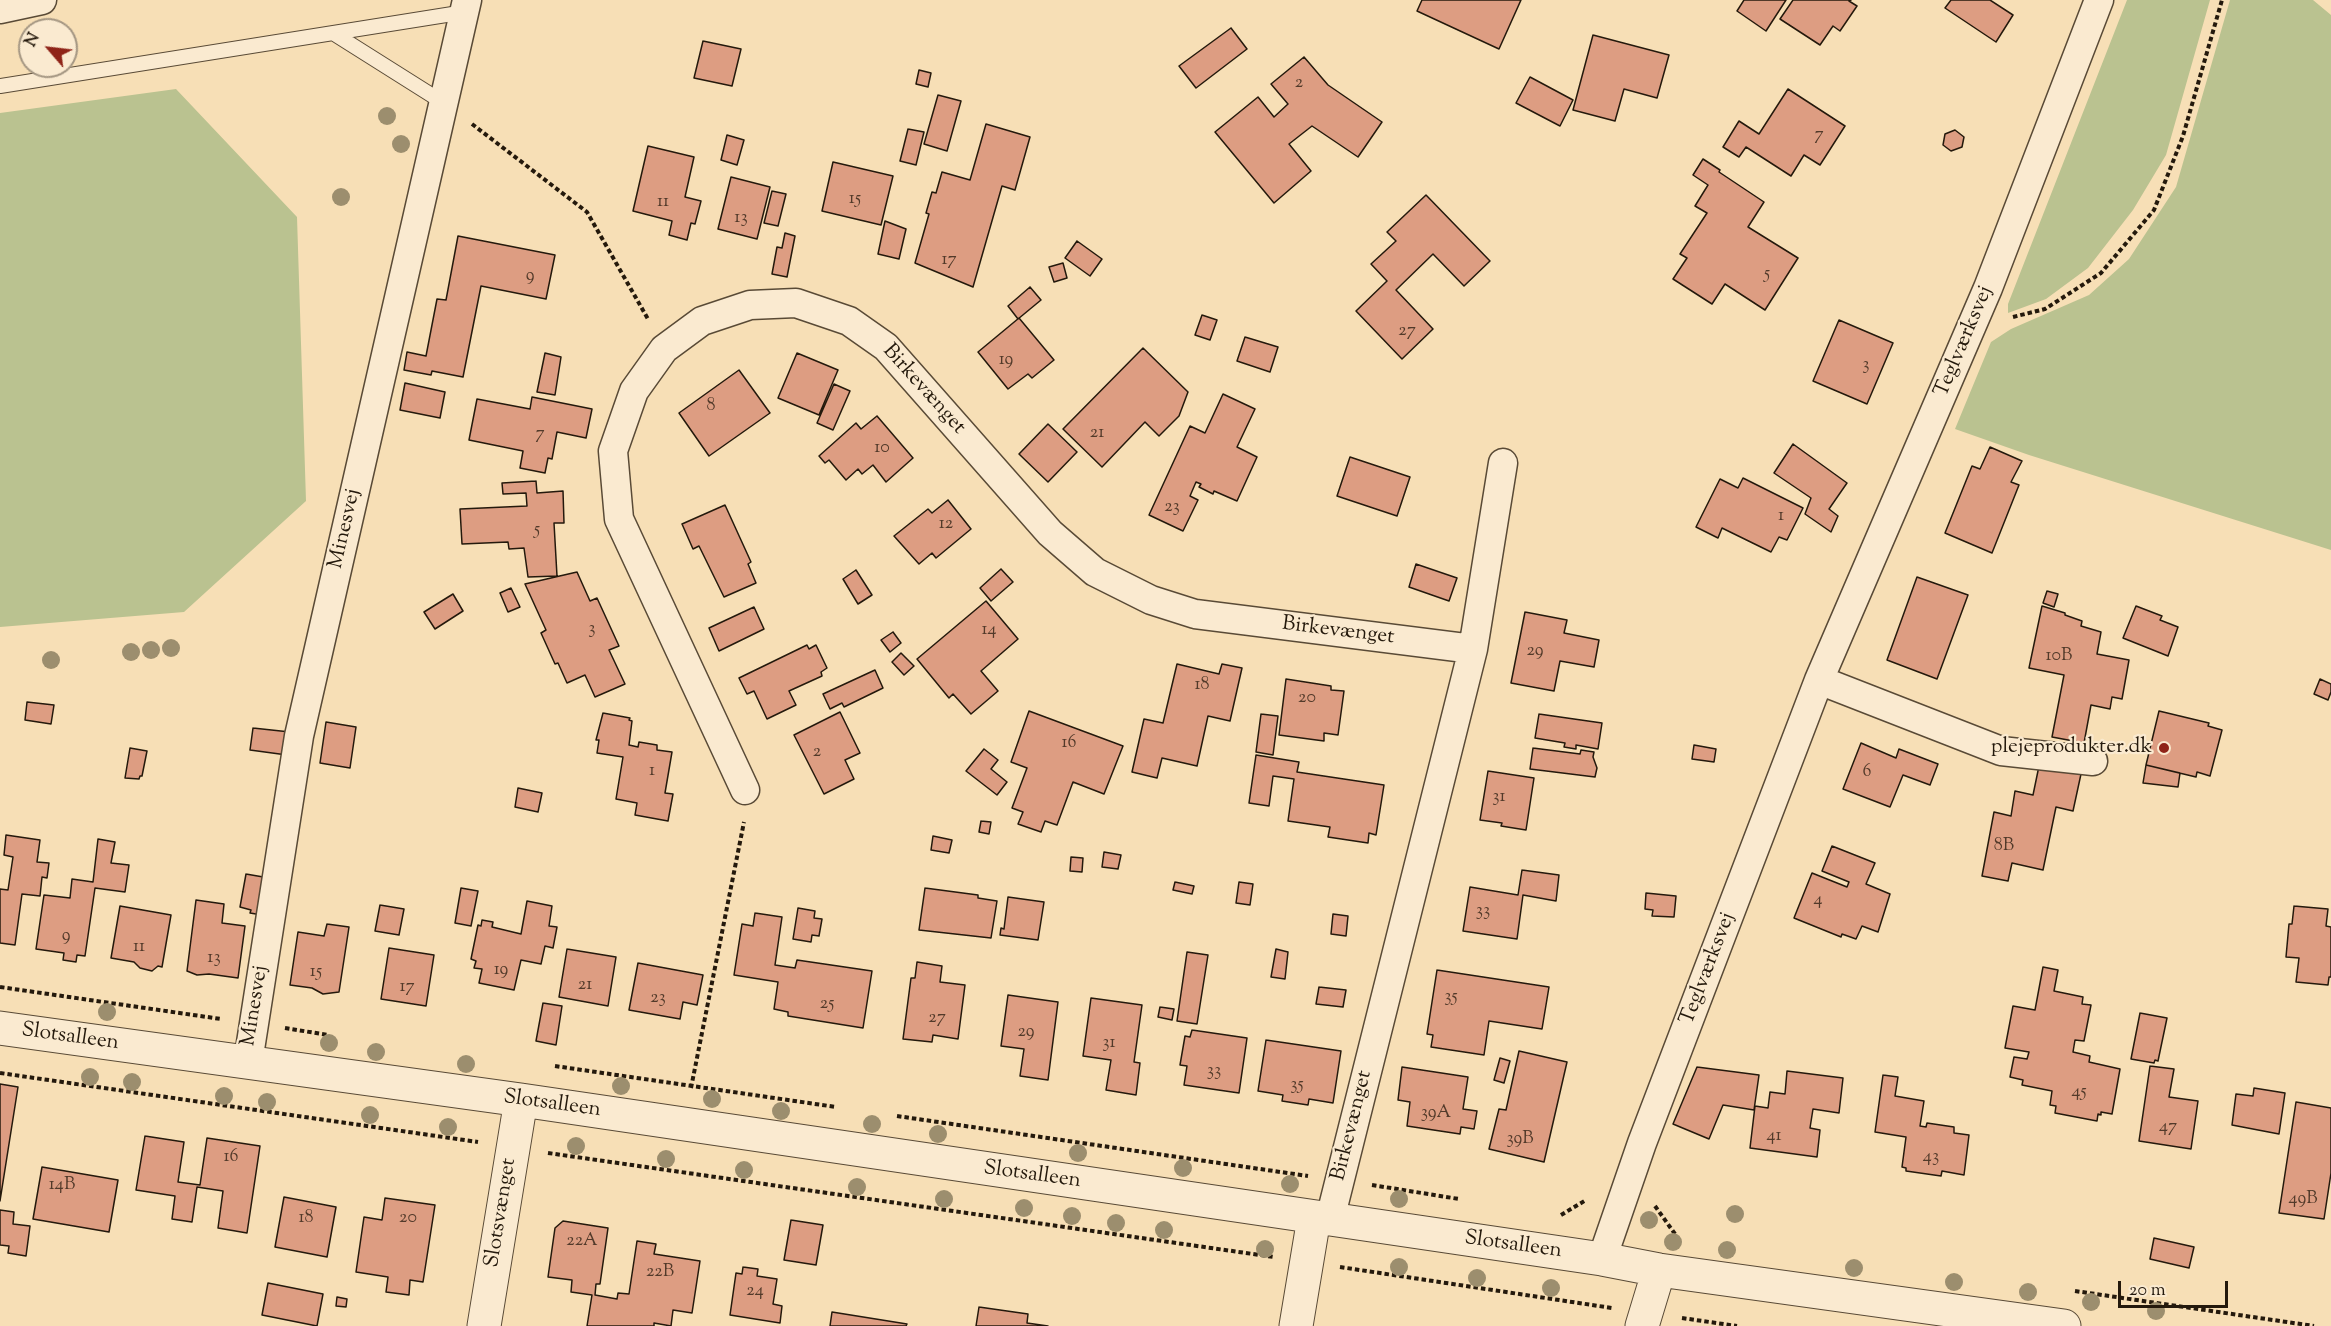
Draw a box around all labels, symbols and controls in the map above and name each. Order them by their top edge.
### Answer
north arrow [18,18,78,78]
text: N [20,29,47,51]
house number: 2 [1295,73,1303,95]
house number: 7 [1814,125,1824,147]
house number: 15 [849,189,861,211]
house number: 11 [657,192,669,214]
house number: 13 [734,208,748,230]
house number: 17 [941,250,957,272]
house number: 5 [1764,264,1770,286]
house number: 9 [526,266,534,288]
street label: Teglværksvej [1930,283,2000,401]
house number: 27 [1398,321,1416,343]
street label: Birkevænget [876,340,970,440]
house number: 19 [999,350,1013,372]
house number: 3 [1862,355,1870,377]
house number: 8 [707,396,715,418]
house number: 21 [1090,423,1104,445]
house number: 7 [535,424,545,446]
house number: 10 [874,438,890,460]
street label: Minesvej [325,487,367,571]
house number: 23 [1164,497,1180,519]
house number: 1 [1778,506,1784,528]
house number: 12 [939,514,953,536]
house number: 5 [534,520,540,542]
street label: Birkevænget [1281,613,1395,651]
house number: 3 [588,619,596,641]
house number: 14 [981,620,997,642]
house number: 29 [1526,641,1544,663]
house number: 10B [2046,646,2072,668]
house number: 18 [1194,675,1210,697]
house number: 20 [1298,688,1316,710]
house number: 16 [1061,733,1077,755]
place label: plejeprodukter.dk [1991,735,2152,761]
marker: plejeprodukter.dk [2157,741,2171,755]
house number: 2 [813,742,821,764]
house number: 1 [649,761,655,783]
house number: 6 [1863,762,1871,784]
house number: 31 [1492,787,1506,809]
house number: 8B [1994,836,2014,858]
house number: 4 [1813,890,1823,912]
house number: 33 [1476,901,1490,923]
street label: Teglværksvej [1676,909,1742,1029]
house number: 9 [62,926,70,948]
house number: 11 [133,937,145,959]
house number: 13 [207,948,221,970]
house number: 19 [494,960,508,982]
house number: 15 [310,962,322,984]
street label: Minesvej [237,964,275,1048]
house number: 21 [578,975,592,997]
house number: 17 [399,977,415,999]
house number: 35 [1444,987,1458,1009]
house number: 23 [650,988,666,1010]
house number: 25 [820,994,834,1016]
house number: 27 [928,1008,946,1030]
street label: Slotsalleen [20,1019,120,1057]
house number: 29 [1017,1022,1035,1044]
house number: 31 [1102,1033,1116,1055]
house number: 33 [1207,1061,1221,1083]
street label: Birkevænget [1327,1068,1379,1184]
house number: 35 [1290,1075,1304,1097]
house number: 45 [2071,1082,2087,1104]
street label: Slotsalleen [502,1086,602,1124]
house number: 39A [1421,1103,1451,1125]
house number: 47 [2159,1117,2177,1139]
house number: 41 [1766,1126,1782,1148]
house number: 39B [1506,1129,1534,1151]
house number: 16 [223,1147,239,1169]
house number: 43 [1923,1147,1939,1169]
street label: Slotsvænget [481,1157,523,1269]
street label: Slotsalleen [982,1157,1082,1195]
house number: 14B [49,1175,75,1197]
house number: 49B [2289,1189,2317,1211]
house number: 18 [298,1208,314,1230]
house number: 20 [399,1208,417,1230]
street label: Slotsalleen [1463,1227,1563,1265]
house number: 22A [566,1231,598,1253]
house number: 22B [646,1262,674,1284]
scale bar [2121,1269,2230,1307]
text: 20 m [2129,1278,2166,1304]
house number: 24 [746,1281,764,1303]

